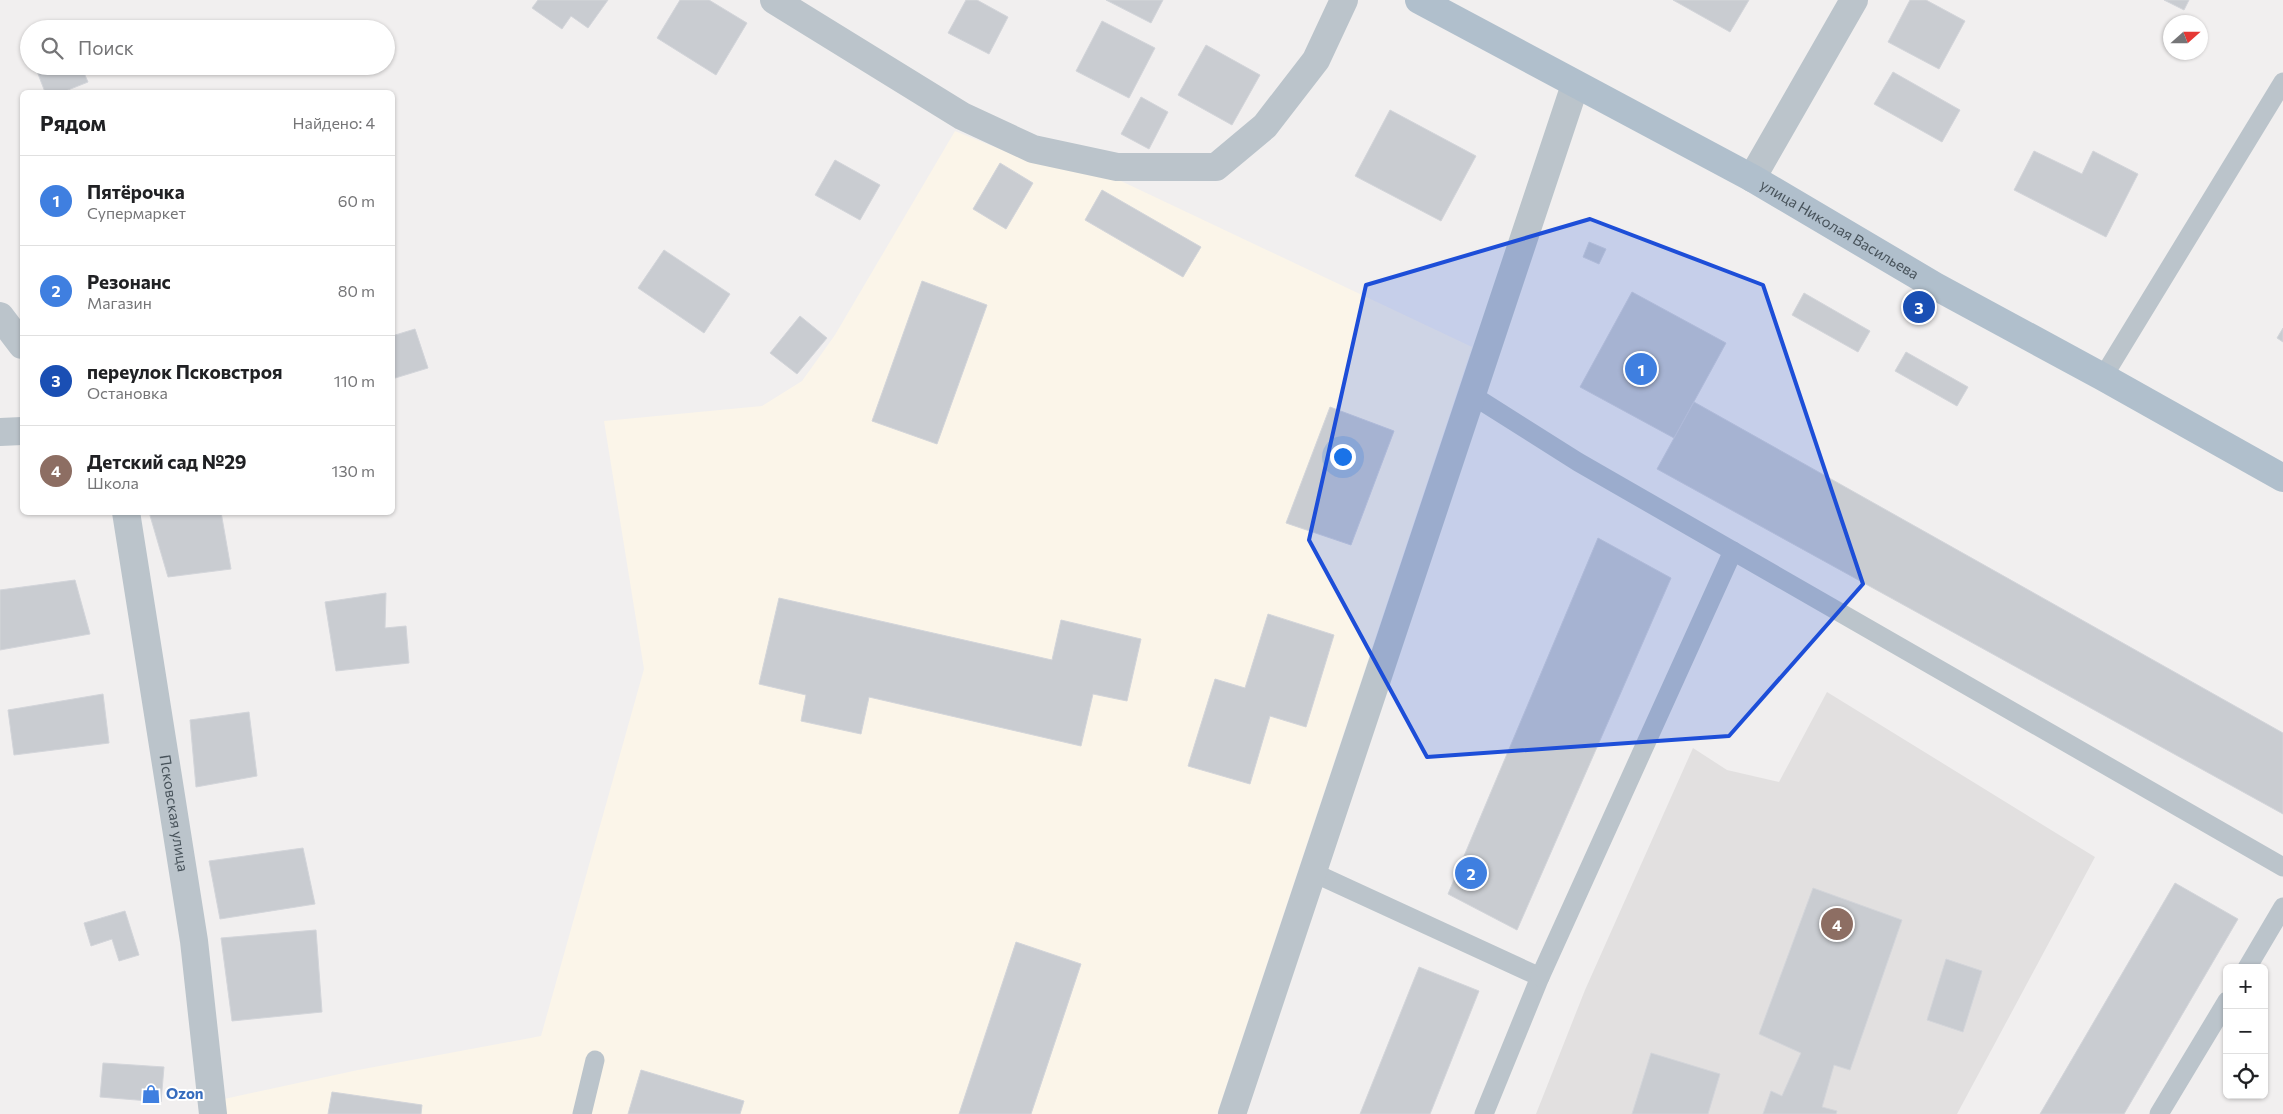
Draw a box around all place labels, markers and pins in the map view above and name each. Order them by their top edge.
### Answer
pin: 3 [1903,288,1935,326]
pin: 1 [1625,350,1657,388]
pin: 2 [1455,854,1487,892]
pin: 4 [1821,905,1853,943]
shop icon: Ozon [140,1083,162,1105]
place label: Ozon [166,1084,204,1102]

